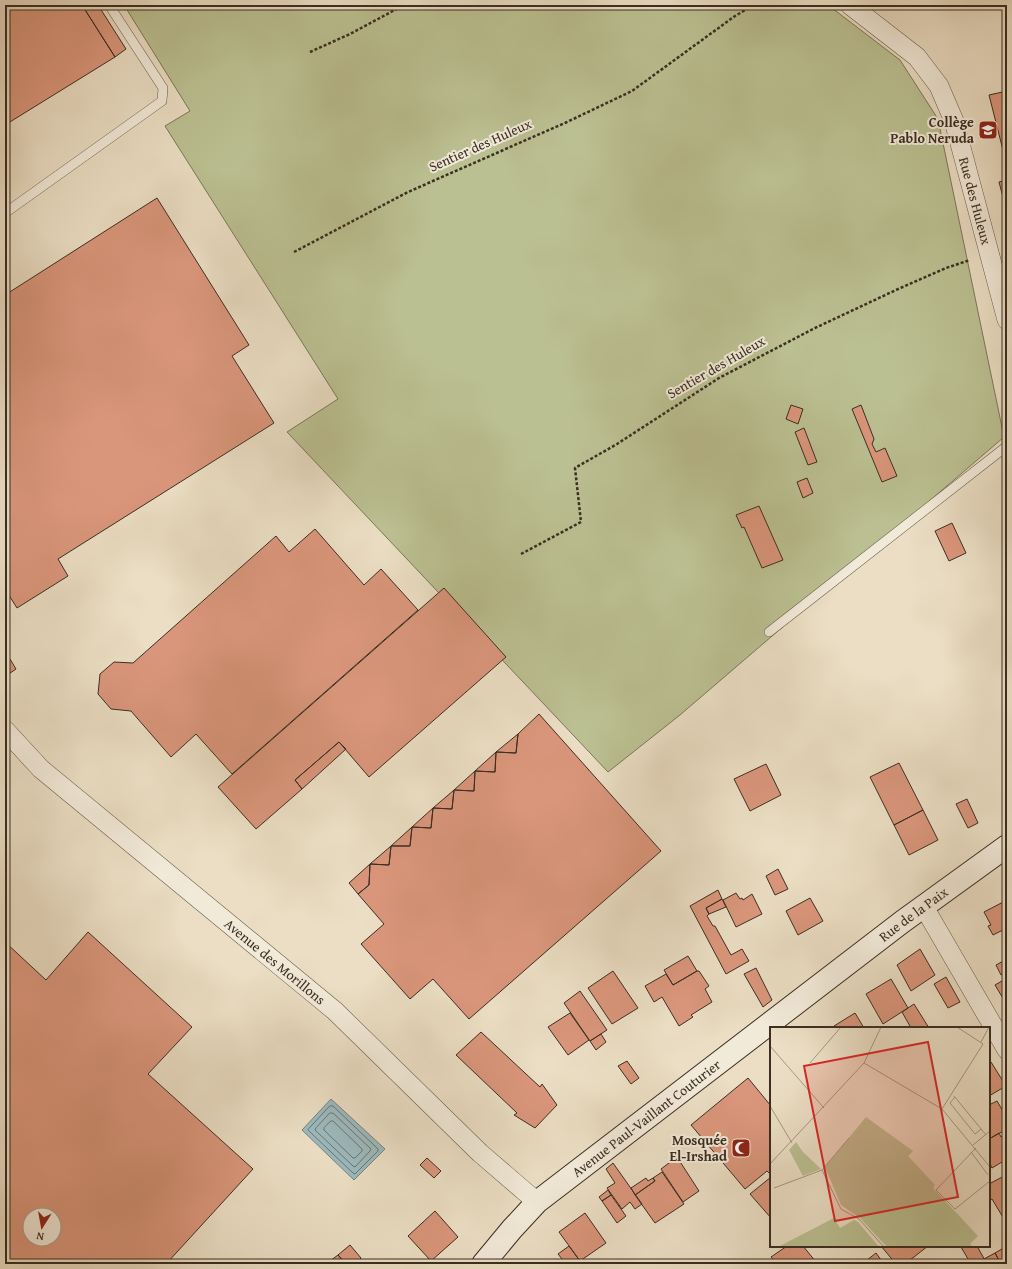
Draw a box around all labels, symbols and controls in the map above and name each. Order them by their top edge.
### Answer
place label: Collège Pablo Neruda [890,112,975,148]
street label: Sentier des Huleux [426,113,535,177]
school or university icon: Collège Pablo Neruda [977,119,999,141]
street label: Rue des Huleux [954,155,997,248]
street label: Sentier des Huleux [663,330,770,403]
street label: Rue de la Paix [875,881,953,946]
street label: Avenue des Morillons [220,914,330,1009]
inset map [770,1027,990,1247]
street label: Avenue Paul-Vaillant Couturier [568,1054,725,1182]
place label: Mosquée El-Irshad [669,1130,727,1166]
mosque icon: Mosquée El-Irshad [730,1137,752,1159]
north arrow [22,1207,62,1247]
text: N [34,1228,45,1245]

